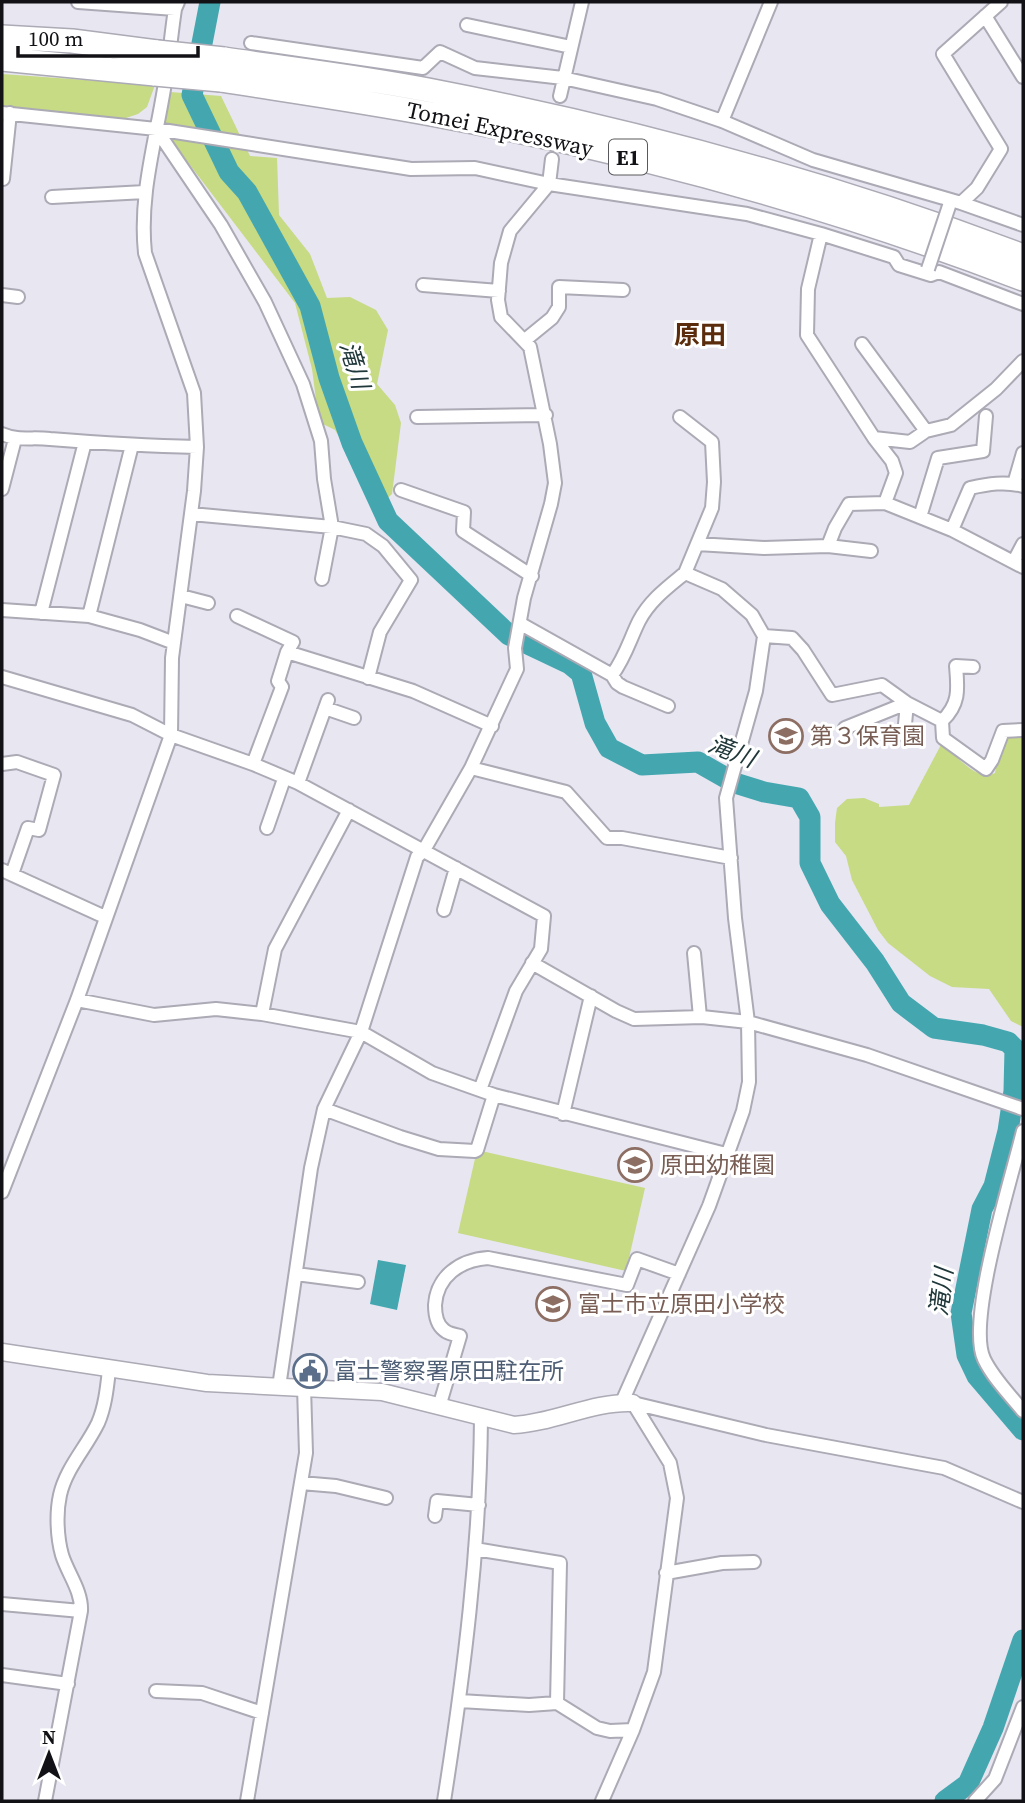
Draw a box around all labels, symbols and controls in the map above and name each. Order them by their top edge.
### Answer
scale bar [18,14,198,58]
text: 100 m [28,24,83,53]
street label: Tomei Expressway [404,94,597,164]
road number: E1 [609,140,647,174]
district label: 原田 [674,317,726,353]
water label: 滝川 [332,337,379,396]
school or university icon: 第３保育園 [767,717,805,755]
place label: 第３保育園 [810,720,925,752]
water label: 滝川 [704,727,763,776]
school or university icon: 原田幼稚園 [616,1146,654,1184]
place label: 原田幼稚園 [660,1149,775,1181]
water label: 滝川 [922,1263,961,1318]
school or university icon: 富士市立原田小学校 [534,1285,572,1323]
place label: 富士市立原田小学校 [578,1288,785,1320]
public building icon: 富士警察署原田駐在所 [291,1352,329,1390]
place label: 富士警察署原田駐在所 [334,1355,564,1387]
north arrow [14,1719,84,1789]
text: N [42,1724,56,1750]

